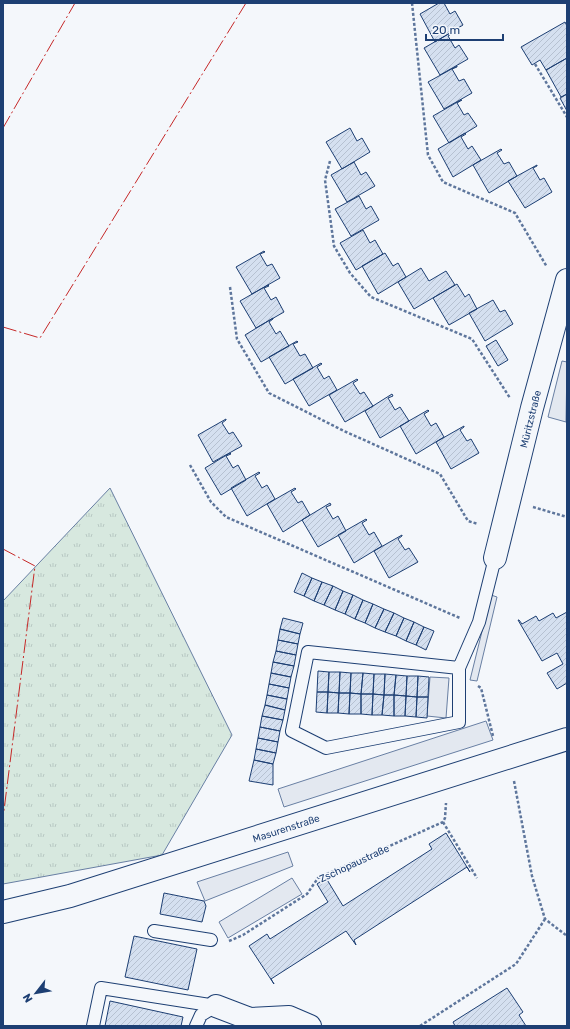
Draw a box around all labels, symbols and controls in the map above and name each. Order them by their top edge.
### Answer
scale bar [426,16,503,42]
text: 20 m [432,23,460,37]
street label: Müritzstraße [518,389,544,449]
street label: Masurenstraße [251,812,322,845]
street label: Zschopaustraße [318,842,392,885]
north arrow [16,973,56,1013]
text: N [20,991,35,1005]

